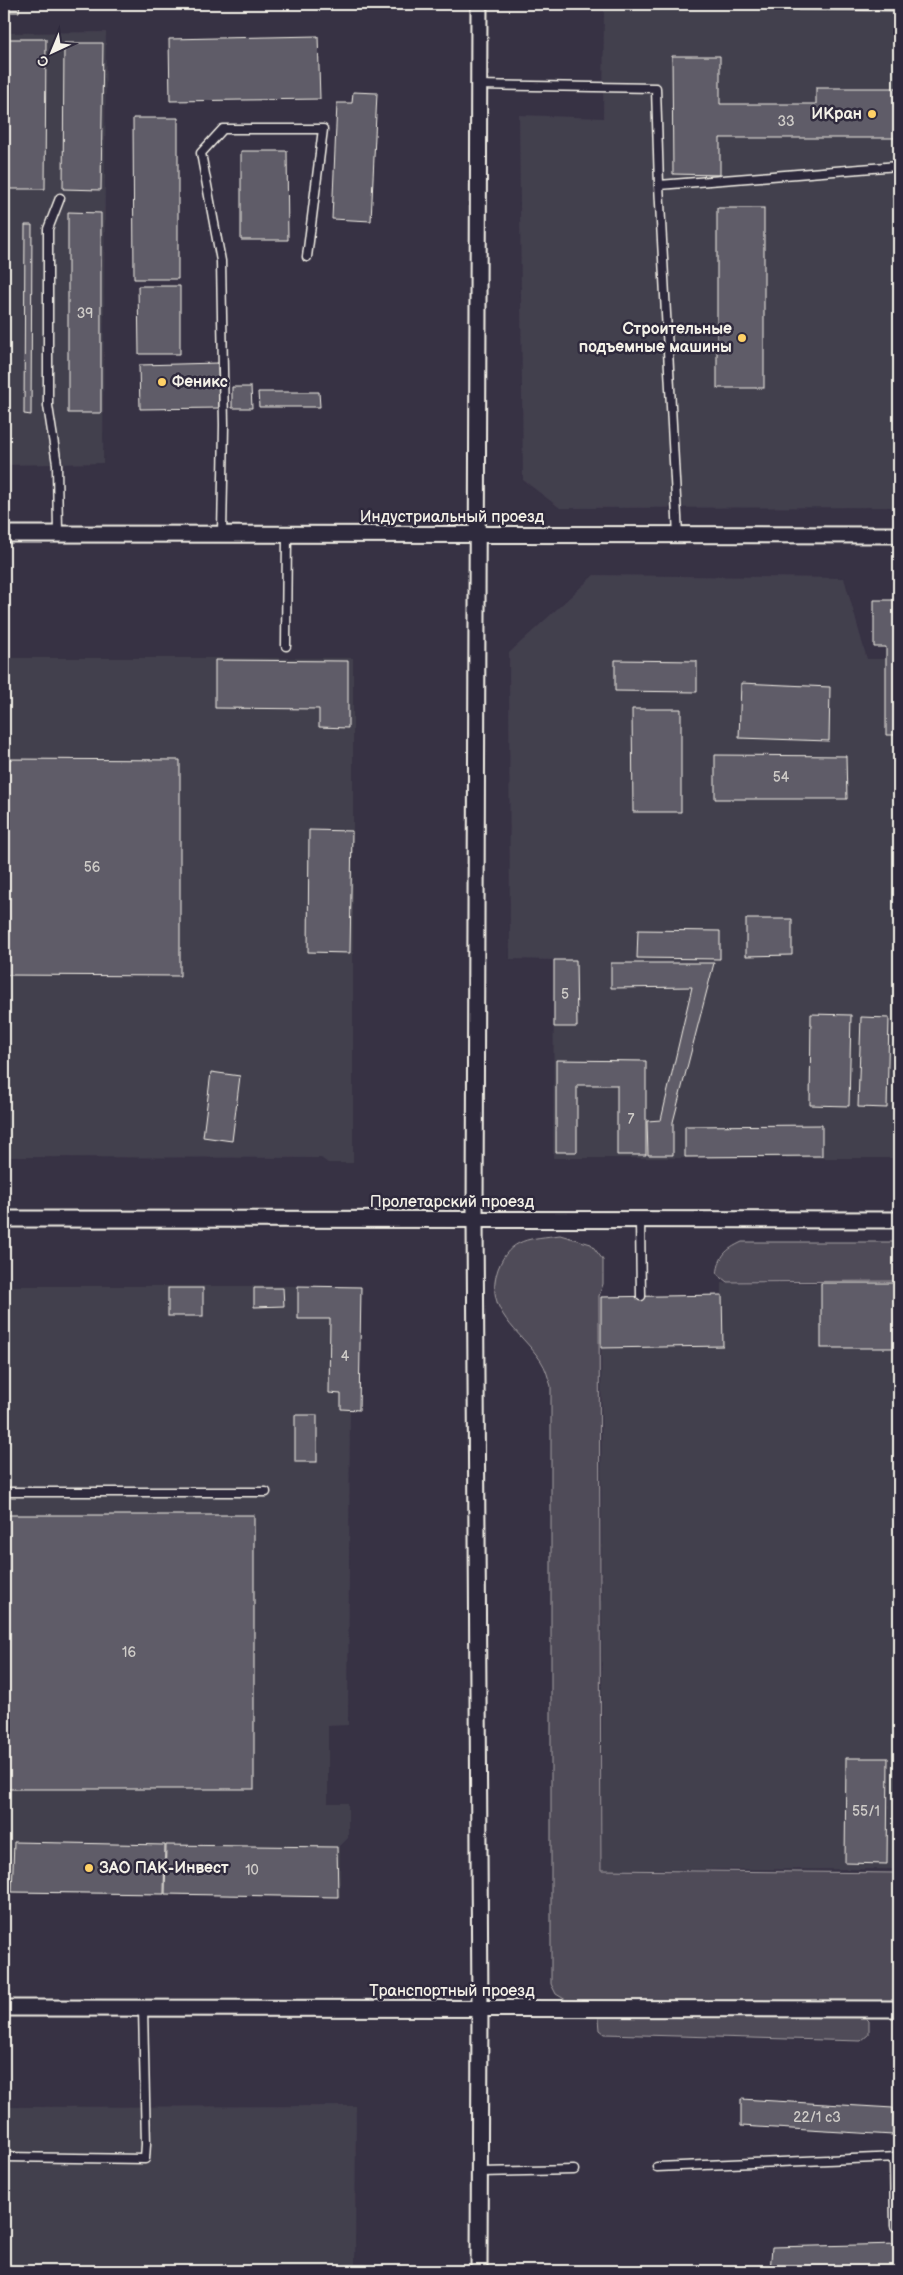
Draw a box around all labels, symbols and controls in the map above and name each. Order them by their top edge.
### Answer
north arrow [28,28,78,78]
text: С [34,51,53,70]
place label: ИКран [811,105,862,124]
marker: ИКран [866,108,878,120]
house number: 33 [777,113,795,130]
house number: 39 [77,305,93,322]
place label: Строительные подъемные машины [579,320,732,357]
marker: Строительные подъемные машины [736,332,748,344]
place label: Феникс [172,373,228,392]
marker: Феникс [156,376,168,388]
street label: Индустриальный проезд [360,508,545,527]
house number: 54 [773,769,790,786]
house number: 56 [84,859,101,876]
house number: 5 [561,986,569,1003]
house number: 7 [628,1111,635,1128]
street label: Пролетарский проезд [370,1193,535,1212]
house number: 4 [341,1348,350,1365]
house number: 16 [122,1644,136,1661]
house number: 55/1 [852,1803,880,1820]
place label: ЗАО ПАК-Инвест [99,1859,229,1878]
marker: ЗАО ПАК-Инвест [83,1862,95,1874]
house number: 10 [245,1862,259,1879]
street label: Транспортный проезд [369,1982,535,2001]
house number: 22/1 с3 [793,2109,841,2126]

